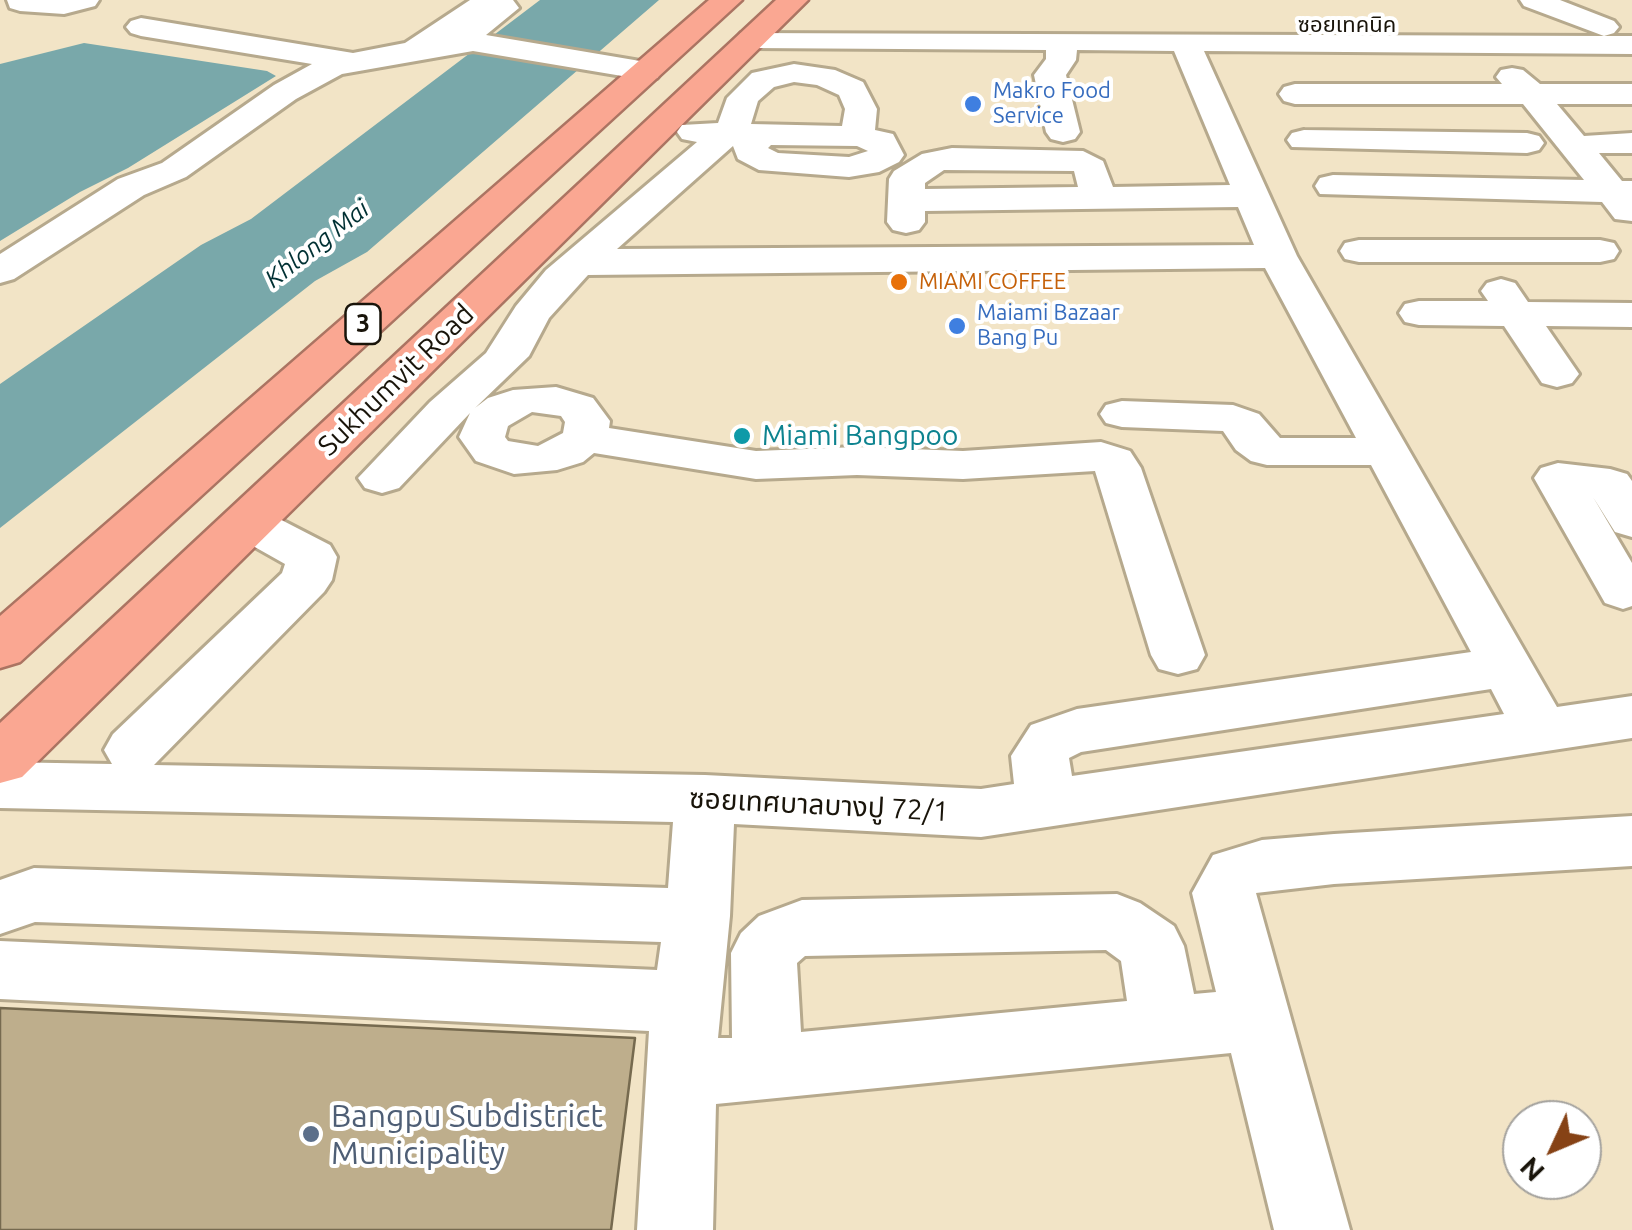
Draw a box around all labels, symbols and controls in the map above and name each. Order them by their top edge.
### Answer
street label: ซอยเทคนิค [1298,12,1396,38]
place label: Makro Food Service [993,78,1111,130]
marker: Makro Food Service [962,93,984,115]
water label: Khlong Mai [259,194,375,294]
place label: MIAMI COFFEE [919,269,1066,295]
marker: MIAMI COFFEE [888,271,910,293]
street label: Sukhumvit Road [311,297,481,463]
place label: Maiami Bazaar Bang Pu [977,300,1120,352]
road number: 3 [346,304,380,344]
marker: Maiami Bazaar Bang Pu [946,315,968,337]
place label: Miami Bangpoo [762,419,958,453]
marker: Miami Bangpoo [731,425,753,447]
street label: ซอยเทศบาลบางปู 72/1 [688,781,950,829]
place label: Bangpu Subdistrict Municipality [331,1097,603,1172]
north arrow [1502,1100,1602,1200]
marker: Bangpu Subdistrict Municipality [300,1123,322,1145]
text: N [1513,1152,1550,1188]

